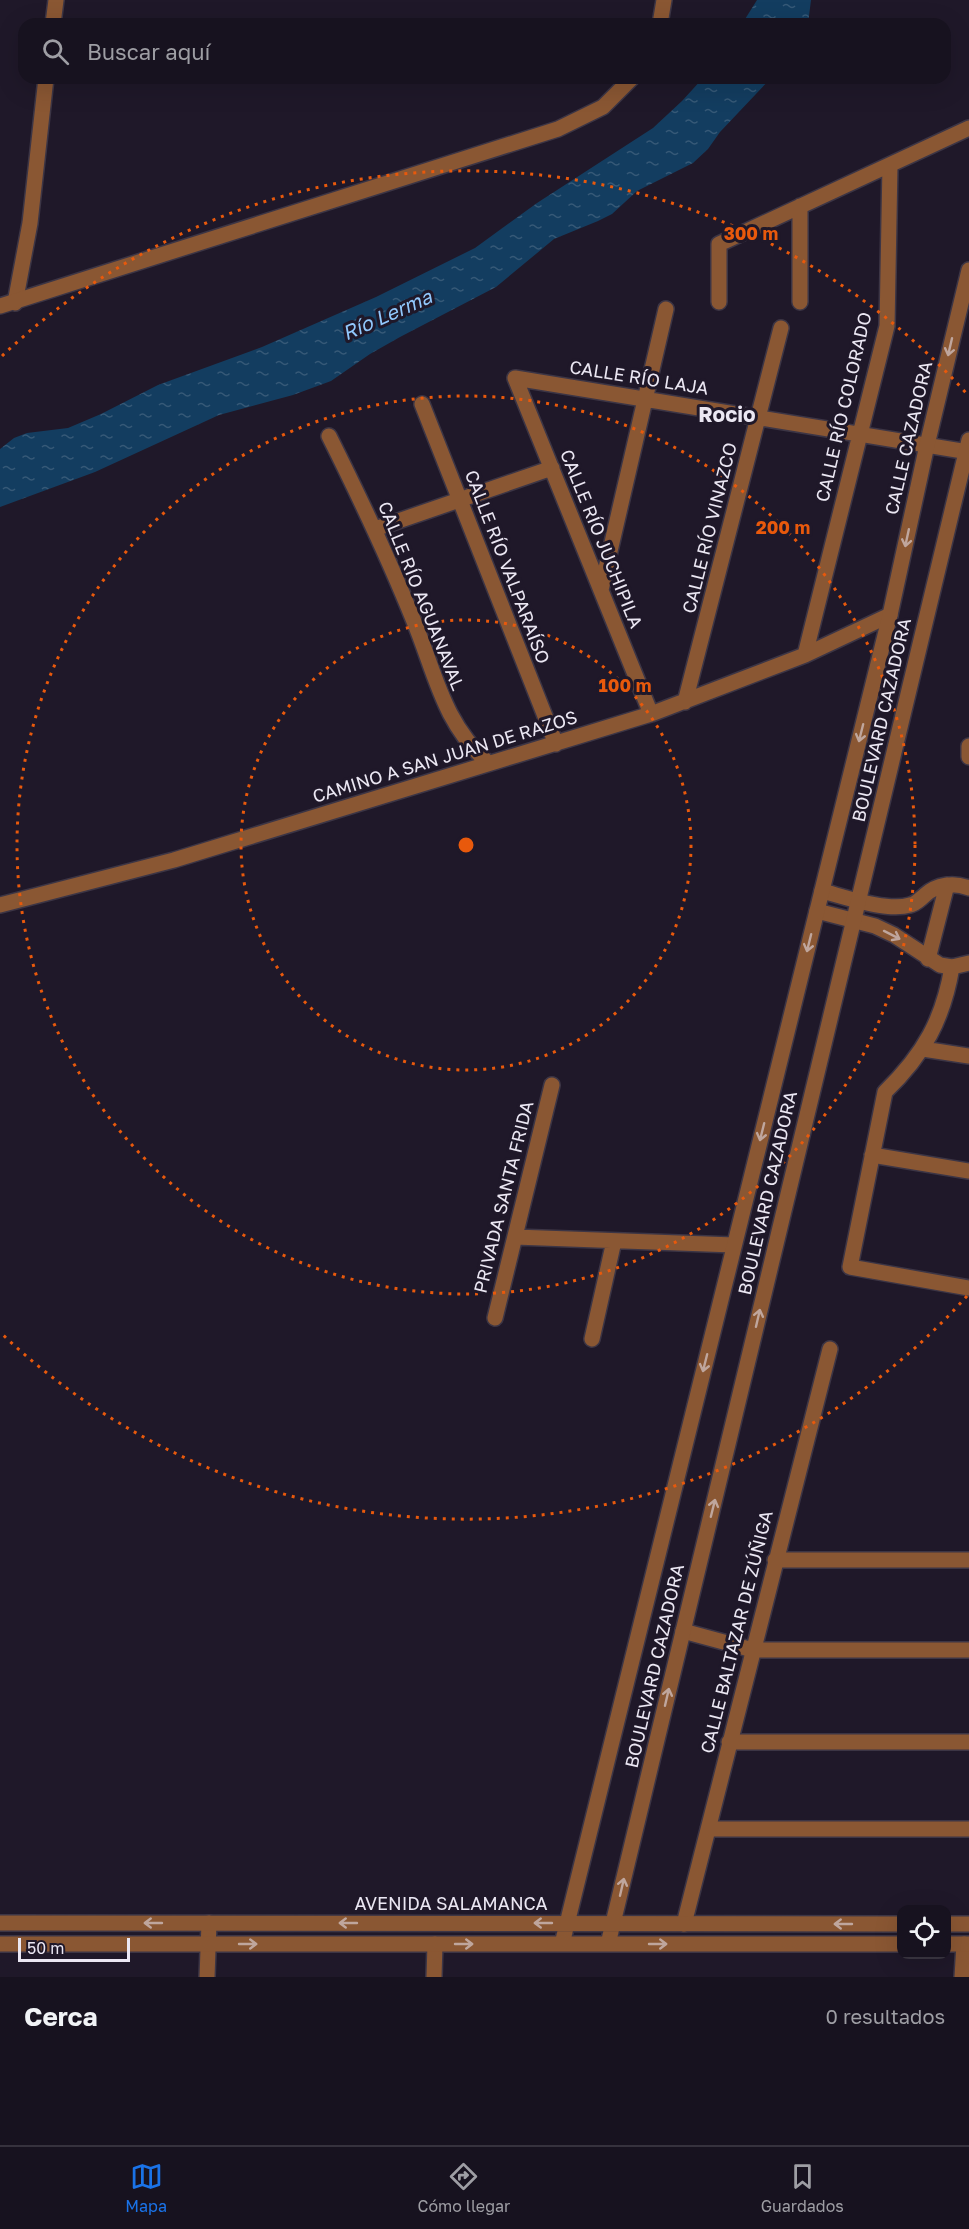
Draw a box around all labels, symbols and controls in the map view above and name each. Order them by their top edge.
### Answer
search box [18,18,951,84]
icon: search [39,35,72,68]
text: Buscar aquí [87,38,210,65]
text: 300 m [724,222,778,244]
water label: Río Lerma [338,283,436,344]
street label: CALLE RÍO COLORADO [810,310,876,504]
one-way arrow [944,338,956,357]
street label: CALLE RÍO LAJA [568,355,710,399]
street label: CALLE CAZADORA [880,359,936,517]
district label: Rocio [698,401,756,427]
street label: CALLE RÍO VINAZCO [677,440,741,615]
street label: CALLE RÍO JUCHIPILA [556,446,648,631]
street label: CALLE RÍO VALPARAÍSO [461,467,555,667]
street label: CALLE RÍO AGUANAVAL [374,498,470,693]
text: 200 m [756,516,810,538]
one-way arrow [900,528,912,547]
street label: BOULEVARD CAZADORA [847,616,915,824]
text: 100 m [599,674,651,696]
street label: CAMINO A SAN JUAN DE RAZOS [310,705,580,807]
one-way arrow [854,724,866,743]
centre of rings [456,835,476,855]
one-way arrow [883,930,901,941]
one-way arrow [802,933,814,952]
street label: BOULEVARD CAZADORA [733,1089,801,1297]
street label: PRIVADA SANTA FRIDA [468,1098,538,1295]
one-way arrow [756,1123,768,1142]
one-way arrow [753,1309,765,1328]
one-way arrow [699,1353,711,1372]
one-way arrow [707,1499,719,1518]
street label: CALLE BALTAZAR DE ZÚÑIGA [695,1508,777,1756]
street label: BOULEVARD CAZADORA [620,1562,688,1770]
one-way arrow [662,1688,674,1707]
one-way arrow [616,1878,628,1897]
street label: AVENIDA SALAMANCA [354,1892,548,1914]
map controls [897,1905,951,1959]
button: locate [897,1905,951,1959]
one-way arrow [144,1917,164,1929]
one-way arrow [339,1917,359,1929]
one-way arrow [534,1918,554,1929]
one-way arrow [834,1918,854,1930]
scale bar [18,1935,130,1962]
text: 50 m [27,1938,64,1958]
one-way arrow [237,1938,257,1950]
one-way arrow [453,1938,473,1950]
one-way arrow [648,1938,668,1950]
text: Cerca [24,2001,98,2032]
text: 0 resultados [826,2004,945,2028]
tab: Mapa [125,2160,167,2216]
tab: Cómo llegar [418,2160,510,2216]
tab: Guardados [761,2160,844,2216]

